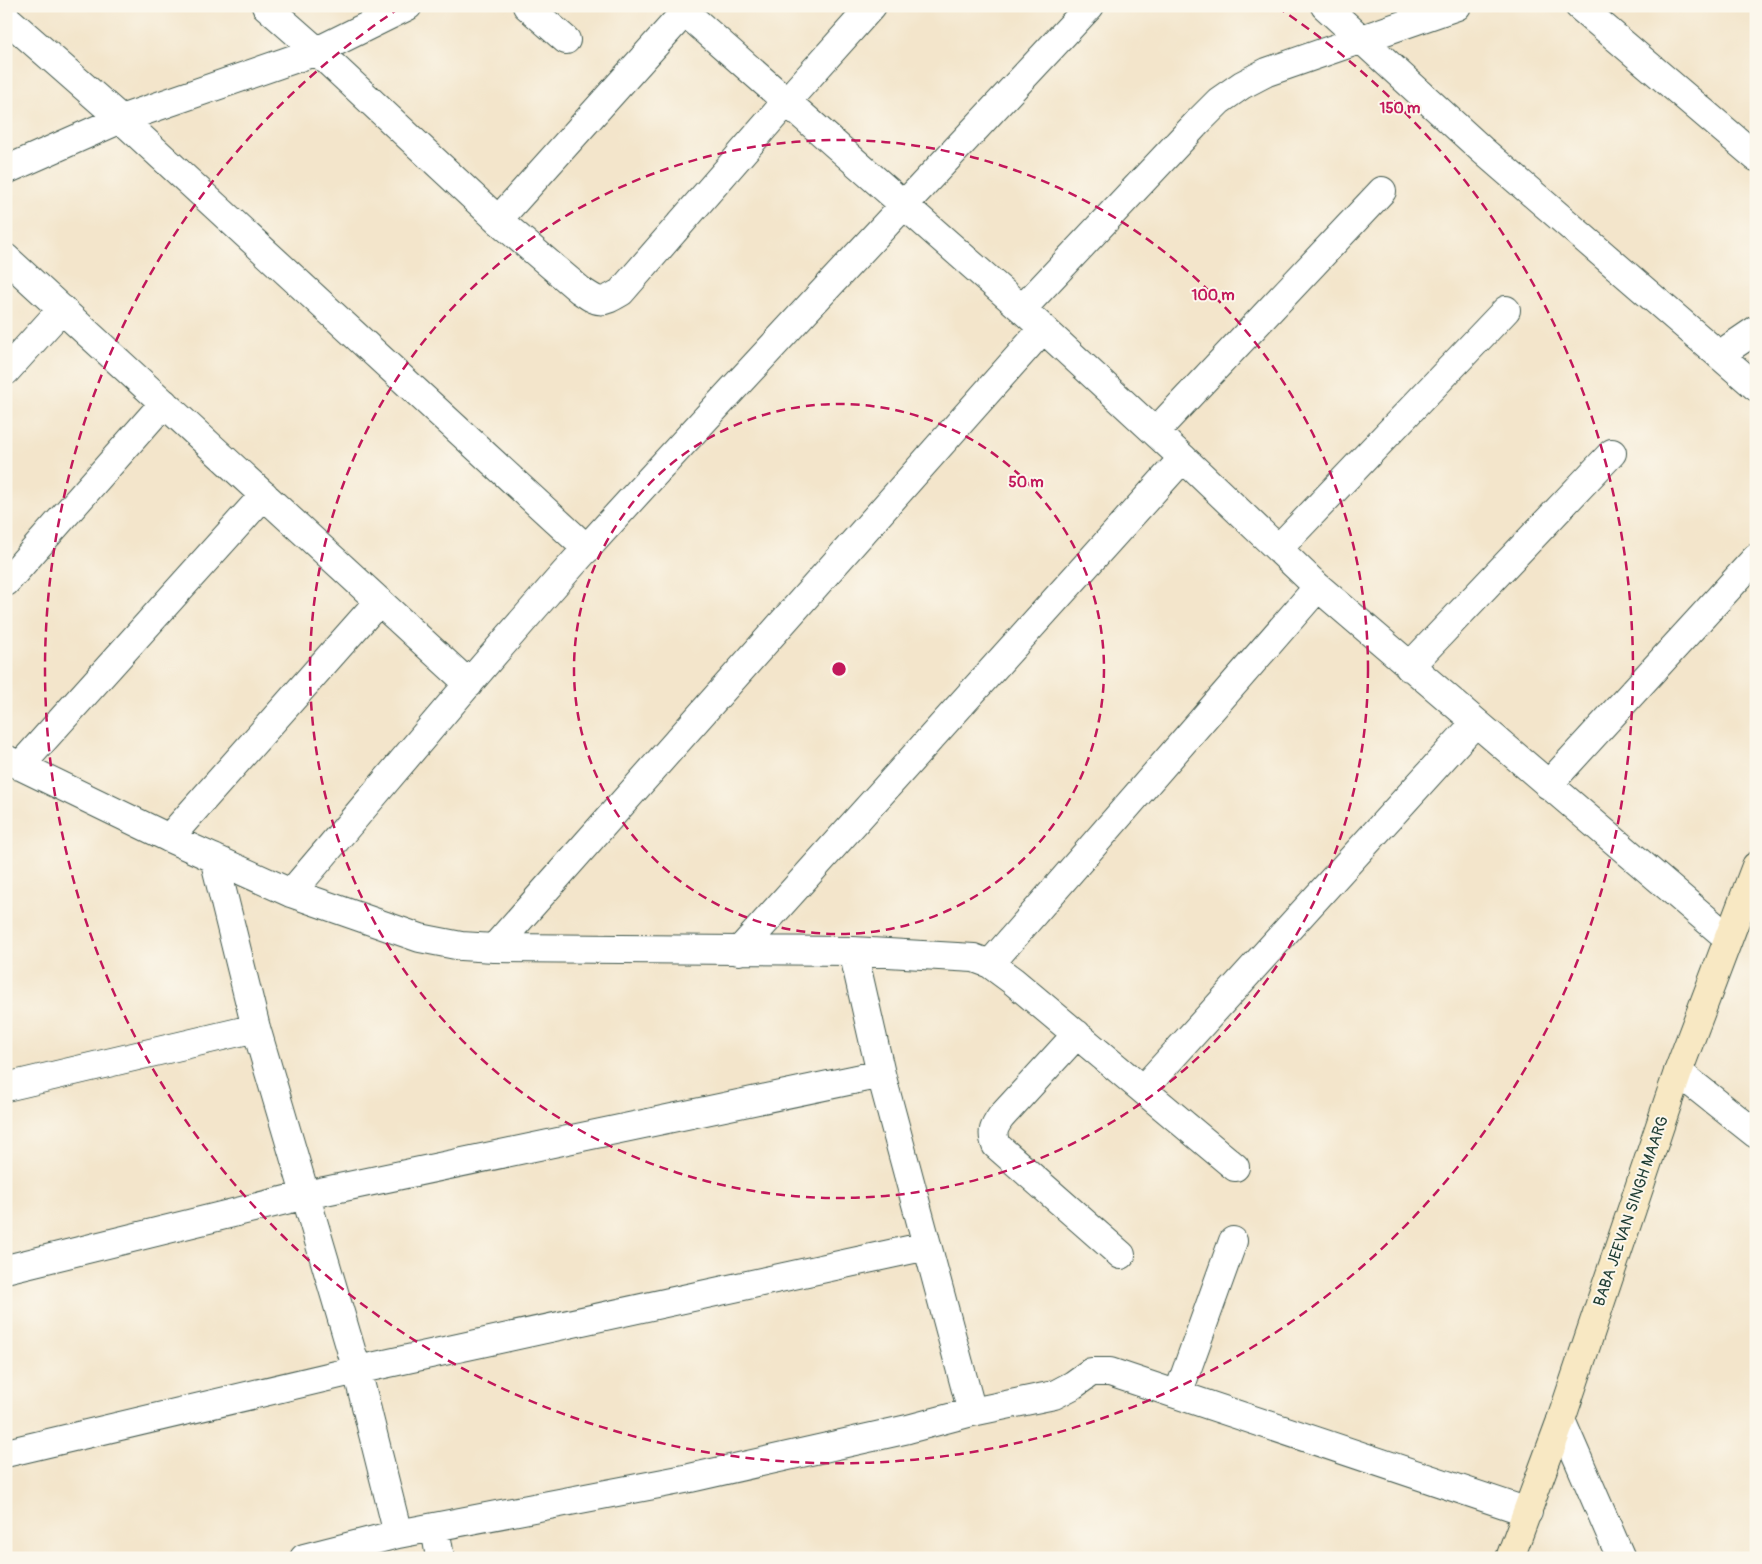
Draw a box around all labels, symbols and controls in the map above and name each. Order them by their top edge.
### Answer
text: 150 m [1380,99,1420,118]
text: 100 m [1192,286,1234,305]
text: 50 m [1009,473,1043,492]
centre of rings [830,660,848,678]
street label: BABA JEEVAN SINGH MAARG [1589,1113,1673,1309]

